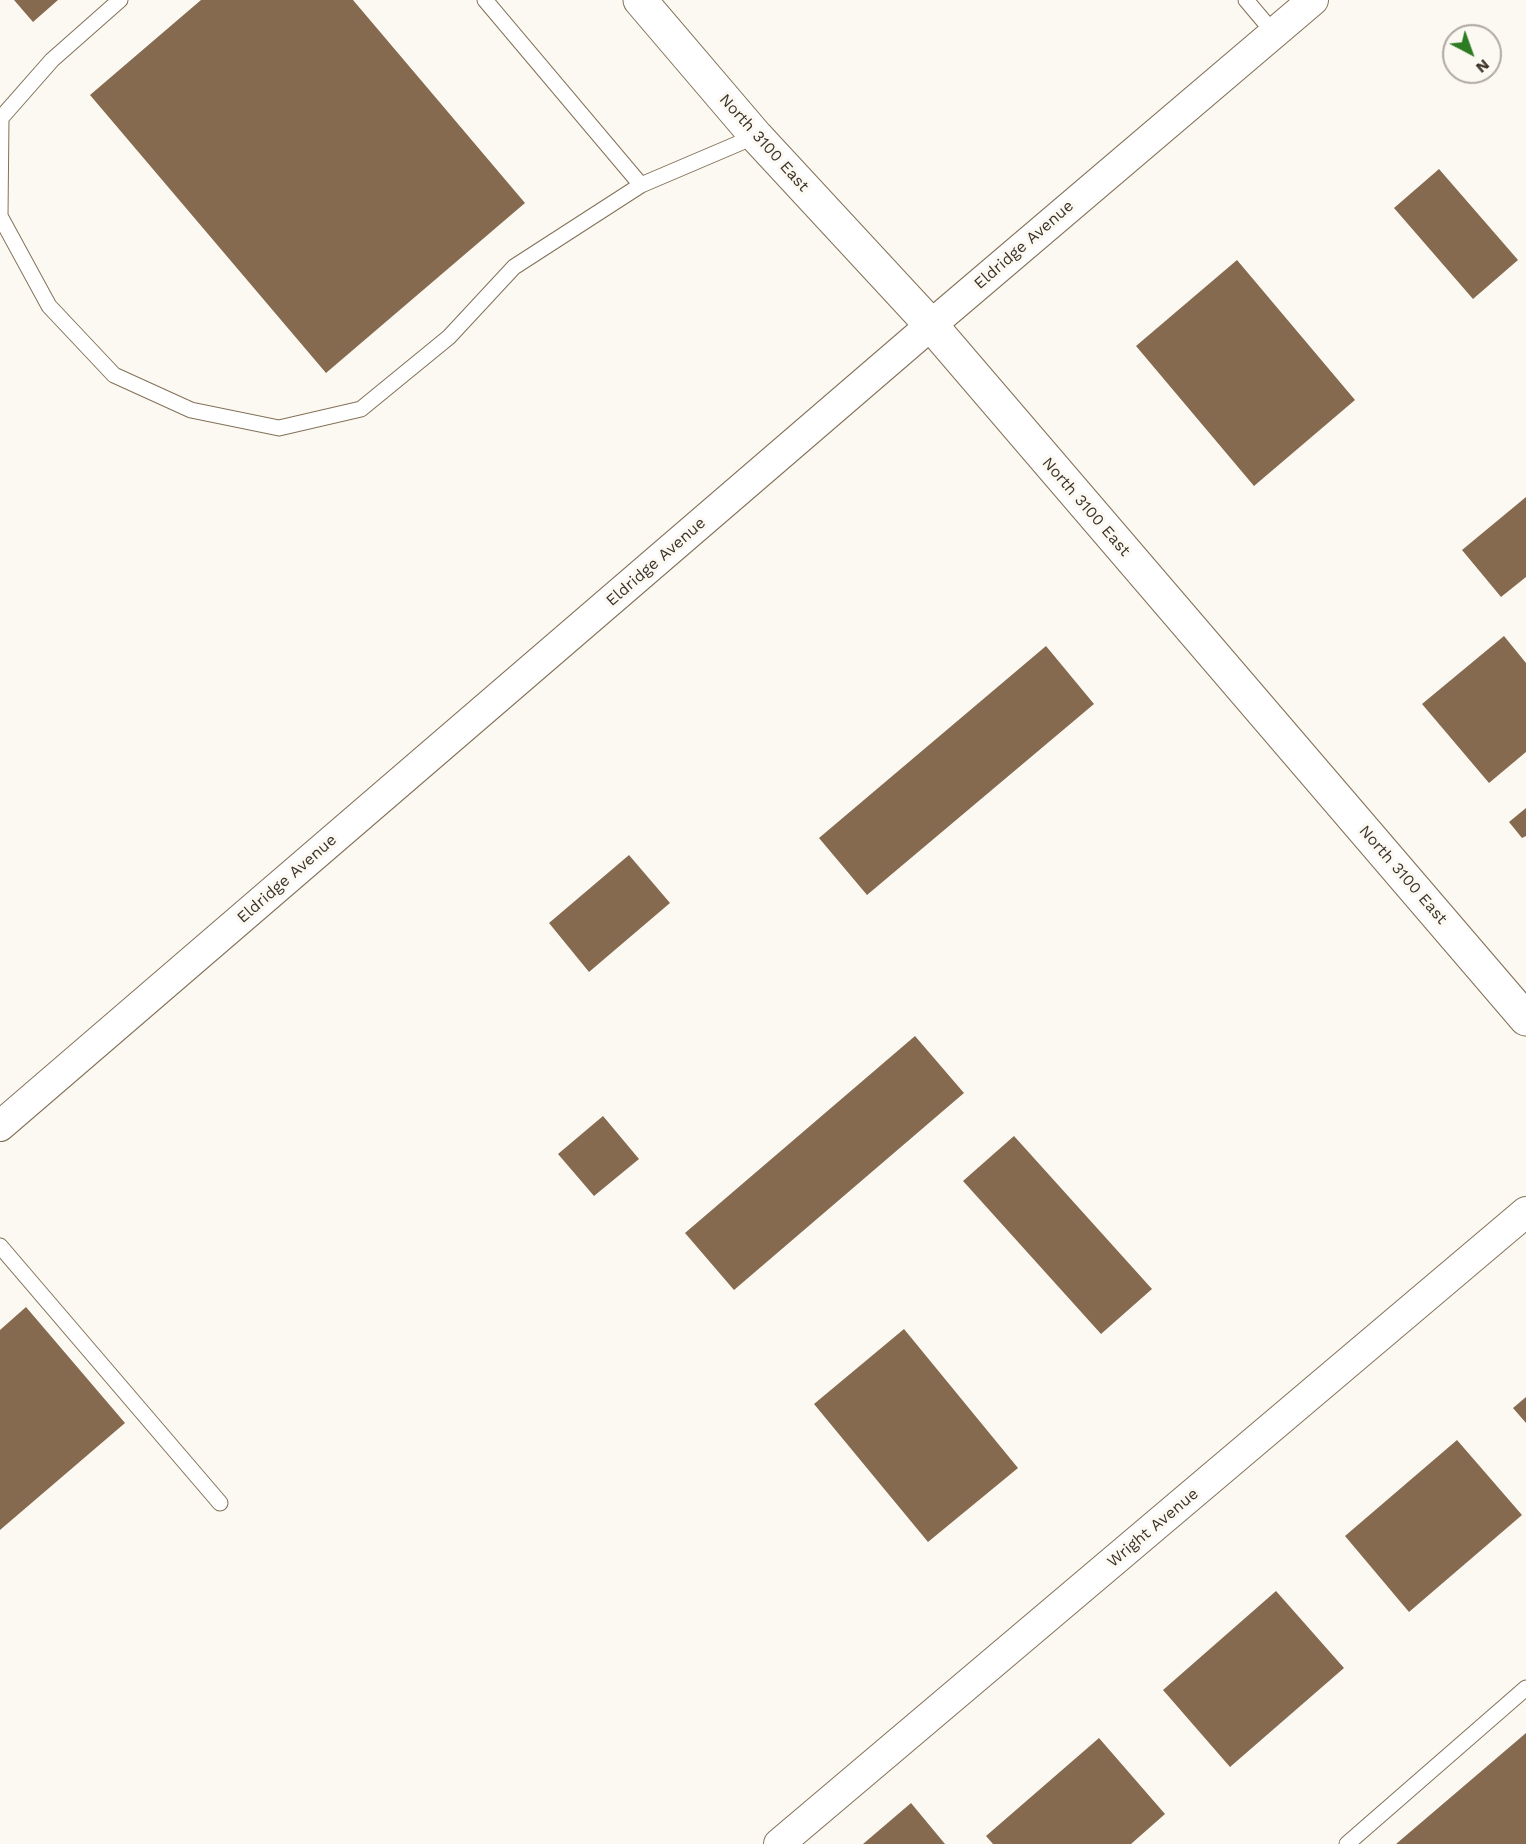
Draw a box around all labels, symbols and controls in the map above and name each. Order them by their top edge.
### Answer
north arrow [1442,24,1502,84]
text: N [1472,55,1494,78]
street label: North 3100 East [715,90,813,196]
street label: Eldridge Avenue [970,197,1078,293]
street label: North 3100 East [1038,454,1134,560]
street label: Eldridge Avenue [602,514,710,610]
street label: North 3100 East [1355,822,1451,928]
street label: Eldridge Avenue [233,831,341,927]
street label: Wright Avenue [1104,1484,1202,1572]

